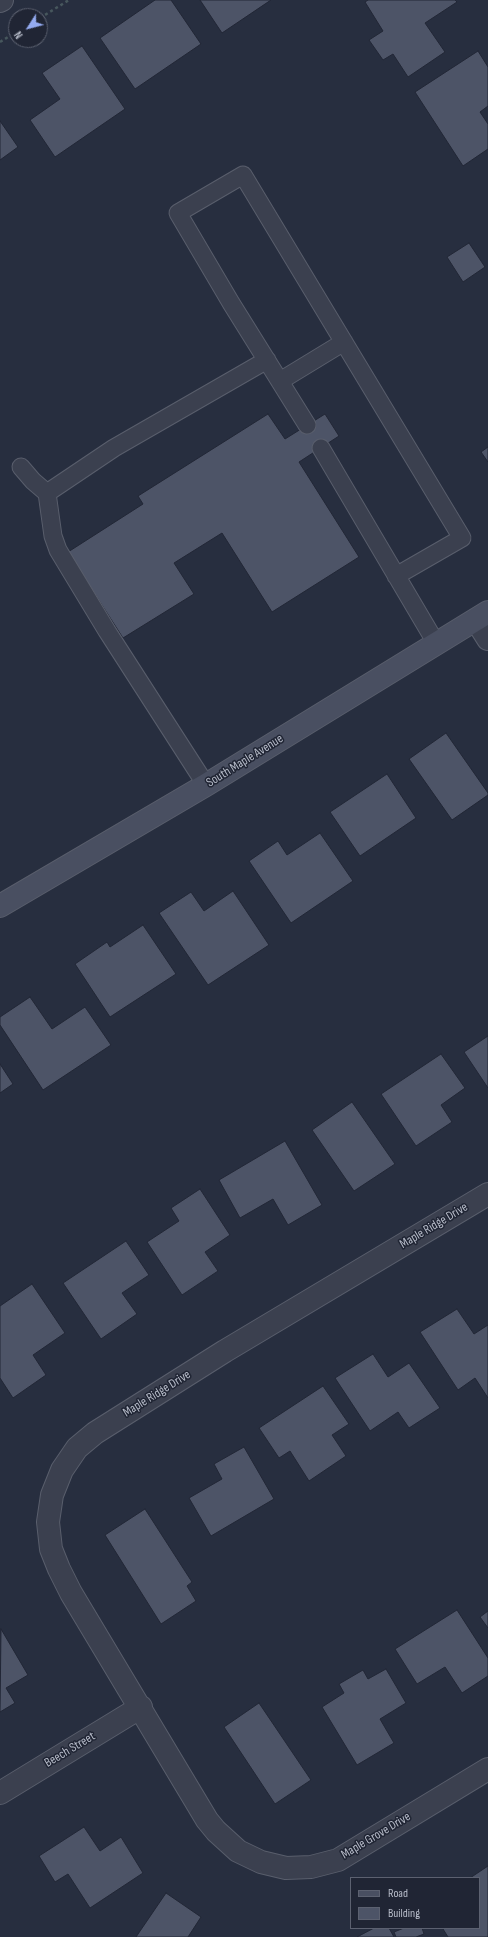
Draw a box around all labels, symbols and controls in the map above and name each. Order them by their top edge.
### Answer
north arrow [8,8,48,48]
text: N [12,29,26,41]
street label: South Maple Avenue [204,731,286,791]
street label: Maple Ridge Drive [397,1200,471,1252]
street label: Maple Ridge Drive [120,1367,194,1421]
street label: Beech Street [42,1729,98,1771]
street label: Maple Grove Drive [339,1809,413,1863]
legend [350,1877,480,1929]
text: Road [388,1886,408,1901]
text: Building [388,1906,420,1921]

